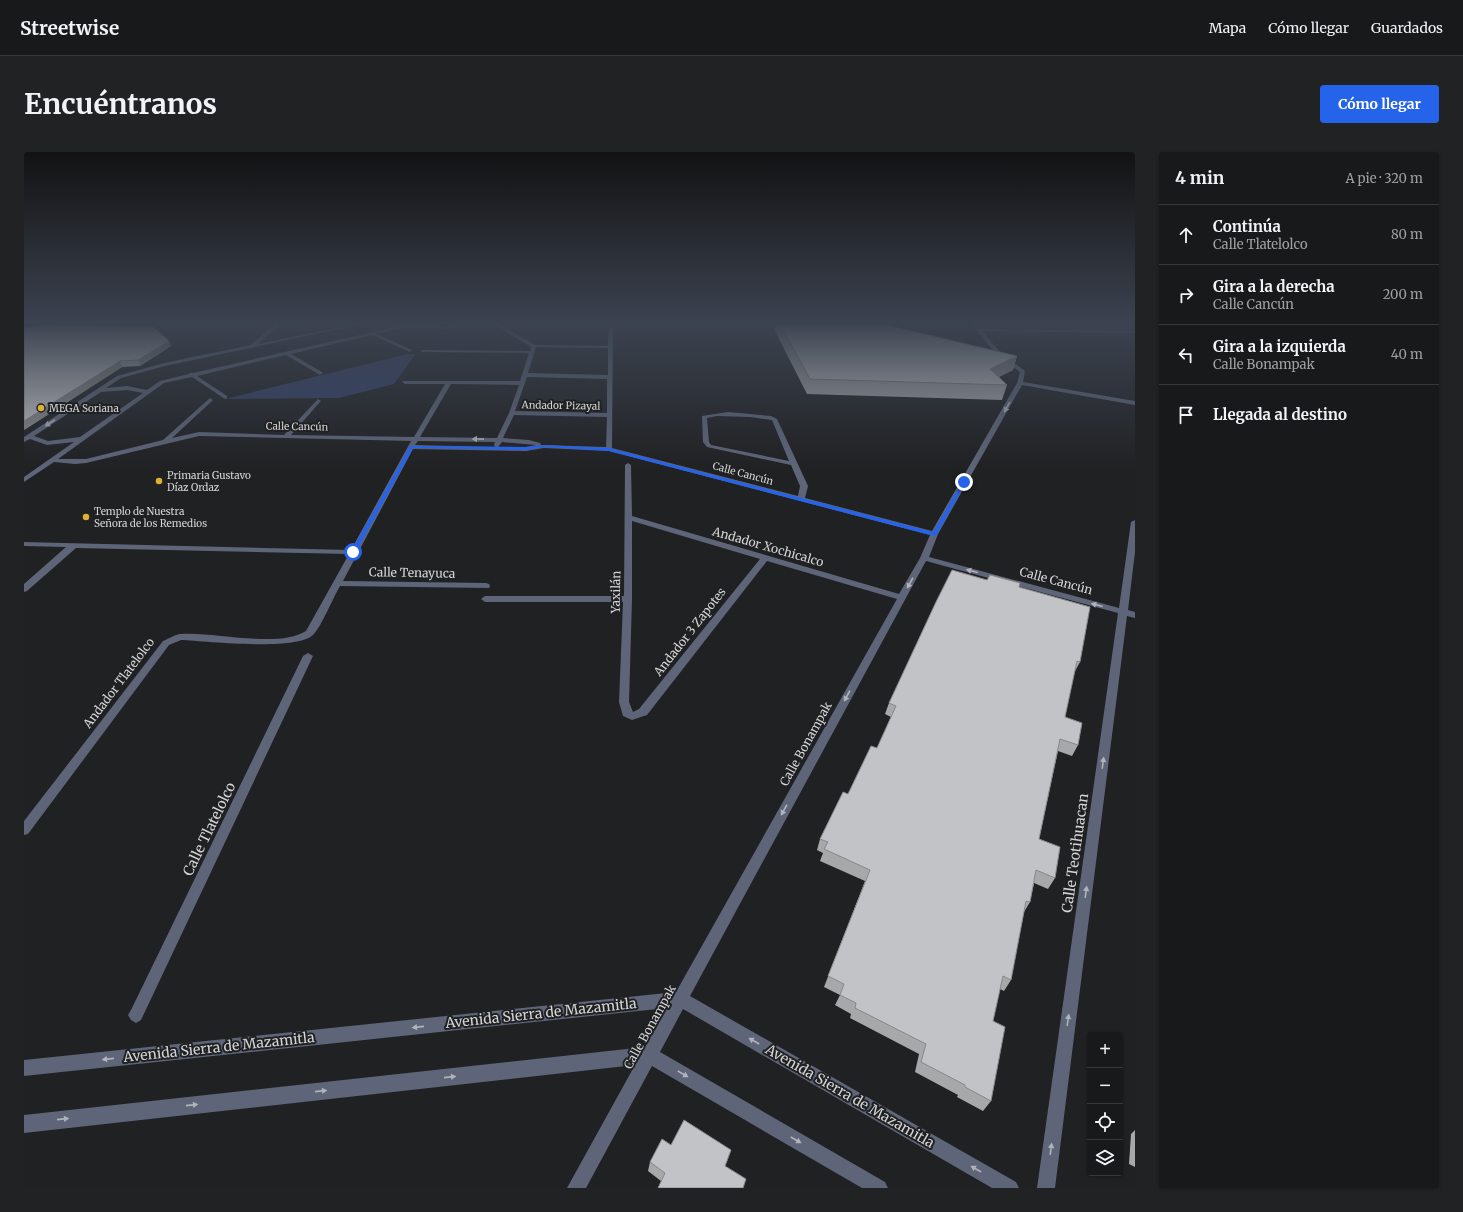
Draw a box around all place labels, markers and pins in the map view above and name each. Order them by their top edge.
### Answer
place label: MEGA Soriana [49,402,119,415]
marker: MEGA Soriana [36,403,46,413]
place label: Primaria Gustavo Díaz Ordaz [167,469,251,494]
marker: Primaria Gustavo Díaz Ordaz [154,476,164,486]
place label: Templo de Nuestra Señora de los Remedios [94,505,207,530]
marker: Templo de Nuestra Señora de los Remedios [81,512,91,522]

